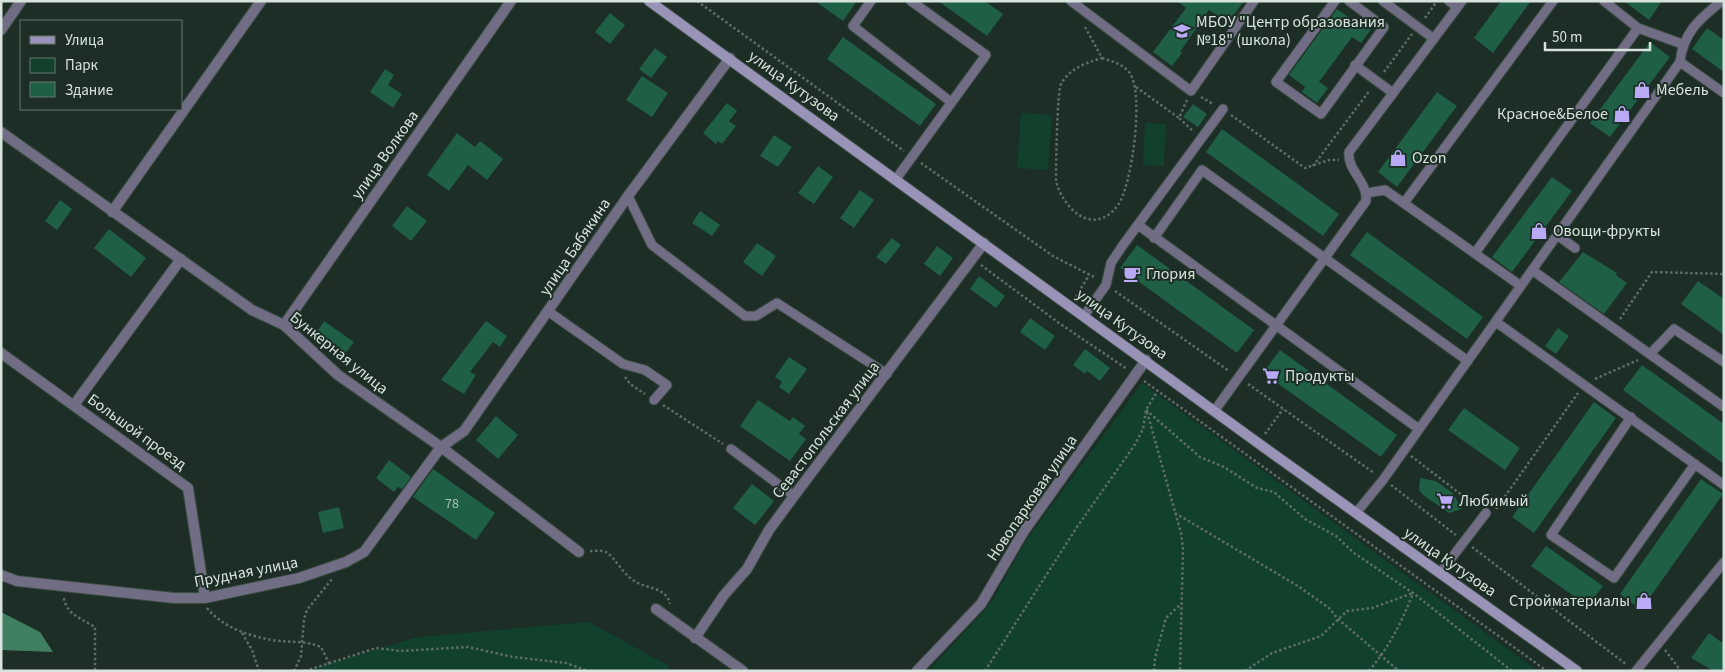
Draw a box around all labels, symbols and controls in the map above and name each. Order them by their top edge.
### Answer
place label: МБОУ "Центр образования №18" (школа) [1196,11,1385,51]
legend [20,20,182,110]
scale bar [1545,20,1650,52]
school or university icon: МБОУ "Центр образования №18" (школа) [1172,21,1192,41]
text: 50 m [1552,27,1582,48]
text: Улица [65,30,104,51]
street label: улица Кутузова [744,45,844,127]
text: Парк [65,55,99,76]
place label: Мебель [1656,79,1709,101]
text: Здание [65,80,113,101]
shop icon: Мебель [1632,80,1652,100]
place label: Красное&Белое [1497,103,1608,125]
shop icon: Красное&Белое [1612,104,1632,124]
street label: улица Волкова [346,106,424,204]
place label: Ozon [1412,147,1447,169]
shop icon: Ozon [1388,148,1408,168]
street label: улица Бабякина [534,194,616,300]
place label: Овощи-фрукты [1553,220,1660,242]
shop icon: Овощи-фрукты [1529,221,1549,241]
place label: Глория [1146,263,1196,285]
cafe icon: Глория [1122,264,1142,284]
street label: улица Кутузова [1072,283,1172,365]
street label: Бункерная улица [285,307,393,399]
street label: Севастопольская улица [767,357,885,503]
place label: Продукты [1285,365,1355,387]
supermarket icon: Продукты [1261,366,1281,386]
street label: Большой проезд [83,389,191,476]
street label: Новопарковая улица [982,431,1082,565]
place label: Любимый [1459,490,1529,512]
supermarket icon: Любимый [1435,491,1455,511]
house number: 78 [445,494,459,514]
street label: улица Кутузова [1399,522,1501,602]
street label: Прудная улица [192,551,300,593]
place label: Стройматериалы [1509,590,1630,612]
shop icon: Стройматериалы [1634,591,1654,611]

